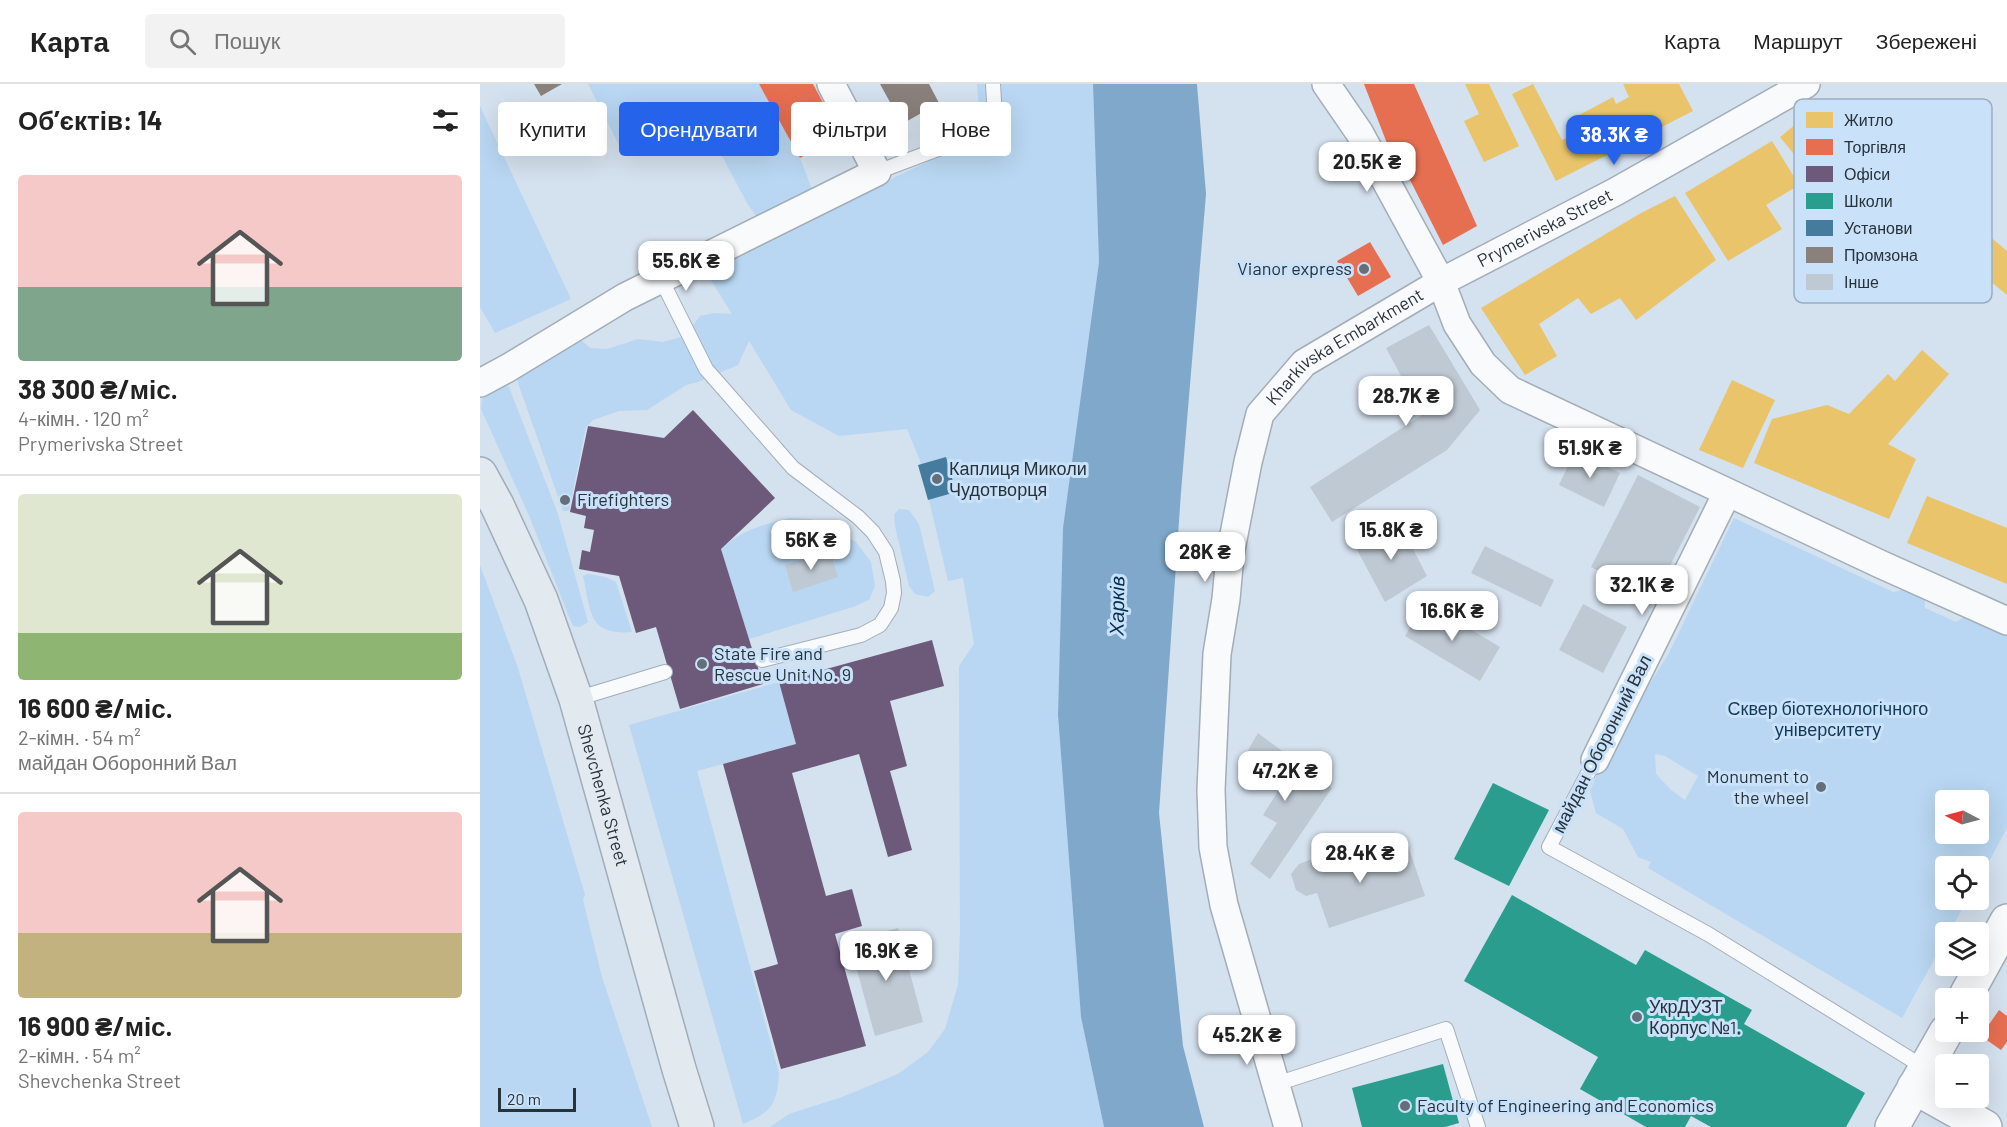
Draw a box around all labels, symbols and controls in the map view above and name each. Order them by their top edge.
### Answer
search box [145,14,565,68]
text: Карта [30,24,109,58]
icon: search [166,25,199,58]
text: Пошук [214,27,280,53]
text: Карта [1664,28,1720,53]
text: Маршрут [1753,28,1843,53]
text: Збережені [1876,28,1977,53]
legend [1794,99,1992,303]
chip: Купити [498,102,607,156]
chip: Орендувати [619,102,779,156]
chip: Фільтри [791,102,908,156]
chip: Нове [920,102,1011,156]
text: Об’єктів: 14 [18,104,163,135]
icon: filters [429,104,462,137]
text: Житло [1844,110,1893,129]
pin: 38.3K ₴ [1559,115,1669,166]
text: 38.3K ₴ [1580,122,1648,146]
text: Торгівля [1844,137,1906,156]
pin: 20.5K ₴ [1312,142,1422,193]
text: 20.5K ₴ [1333,149,1401,173]
text: Офіси [1844,164,1890,183]
street label: Prymerivska Street [1473,183,1616,271]
text: Школи [1844,191,1893,210]
icon: home [186,214,294,322]
text: Установи [1844,218,1912,237]
pin: 55.6K ₴ [631,241,741,292]
text: Промзона [1844,245,1918,264]
text: 55.6K ₴ [652,248,720,272]
place label: Vianor express [1237,257,1352,279]
marker: Vianor express [1357,262,1371,276]
text: Інше [1844,272,1879,291]
street label: Kharkivska Embarkment [1261,283,1427,409]
text: 38 300 ₴/міс. [18,373,178,404]
pin: 28.7K ₴ [1351,376,1461,427]
text: 28.7K ₴ [1372,383,1440,407]
text: 4-кімн. · 120 m² [18,406,149,430]
pin: 51.9K ₴ [1535,428,1645,479]
text: Prymerivska Street [18,431,184,455]
text: 51.9K ₴ [1558,435,1622,459]
place label: Каплиця Миколи Чудотворця [949,457,1087,500]
marker: Каплиця Миколи Чудотворця [930,472,944,486]
place label: Firefighters [577,488,669,510]
marker: Firefighters [558,493,572,507]
pin: 15.8K ₴ [1336,510,1446,561]
text: 15.8K ₴ [1359,517,1423,541]
pin: 56K ₴ [769,520,853,571]
text: 56K ₴ [785,527,837,551]
pin: 28K ₴ [1163,532,1247,583]
icon: home [186,533,294,641]
text: 28K ₴ [1179,539,1231,563]
pin: 32.1K ₴ [1587,565,1697,616]
text: 32.1K ₴ [1610,572,1674,596]
water label: Харків [1103,576,1129,637]
pin: 16.6K ₴ [1397,591,1507,642]
text: 16.6K ₴ [1420,598,1484,622]
place label: State Fire and Rescue Unit No. 9 [714,642,851,685]
street label: майдан Оборонний Вал [1547,651,1656,836]
marker: State Fire and Rescue Unit No. 9 [695,657,709,671]
text: 16 600 ₴/міс. [18,692,173,723]
park label: Сквер біотехнологічного університету [1728,697,1928,740]
street label: Shevchenka Street [573,721,634,869]
text: 2-кімн. · 54 m² [18,725,141,749]
text: майдан Оборонний Вал [18,750,237,774]
pin: 47.2K ₴ [1230,751,1340,802]
text: 47.2K ₴ [1252,758,1318,782]
place label: Monument to the wheel [1707,765,1809,808]
marker: Monument to the wheel [1814,780,1828,794]
north arrow [1935,790,1989,844]
map controls [1935,790,1989,1108]
pin: 28.4K ₴ [1305,833,1415,884]
text: 28.4K ₴ [1325,840,1395,864]
icon: home [186,851,294,959]
button: locate [1935,856,1989,910]
button: layers [1935,922,1989,976]
pin: 16.9K ₴ [831,931,941,982]
text: 16.9K ₴ [854,938,918,962]
button: + [1935,988,1989,1042]
place label: УкрДУЗТ Корпус №1. [1649,995,1741,1038]
text: 16 900 ₴/міс. [18,1010,173,1041]
marker: УкрДУЗТ Корпус №1. [1630,1010,1644,1024]
pin: 45.2K ₴ [1192,1015,1302,1066]
text: 45.2K ₴ [1212,1022,1282,1046]
text: 2-кімн. · 54 m² [18,1043,141,1067]
button: − [1935,1054,1989,1108]
text: Shevchenka Street [18,1068,181,1092]
scale bar [498,1085,576,1112]
text: 20 m [507,1089,541,1108]
place label: Faculty of Engineering and Economics [1417,1094,1714,1116]
marker: Faculty of Engineering and Economics [1398,1099,1412,1113]

